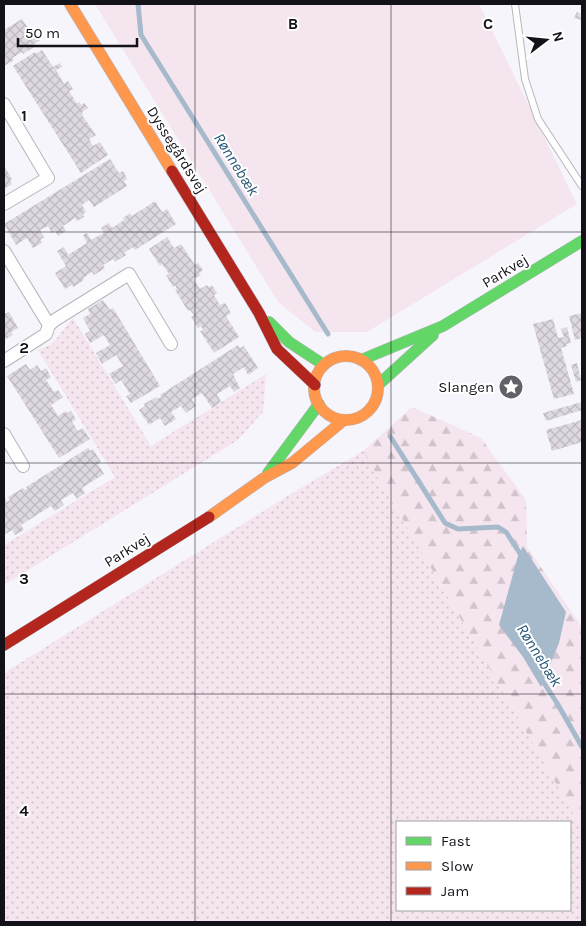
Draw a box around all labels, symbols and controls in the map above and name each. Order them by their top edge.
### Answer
text: B [288,14,298,33]
text: C [483,14,493,33]
scale bar [18,15,136,47]
north arrow [521,15,571,65]
text: 50 m [25,24,60,42]
text: N [548,29,568,44]
street label: Dyssegårdsvej [143,103,211,197]
text: 1 [21,106,27,125]
water label: Rønnebæk [210,129,264,200]
street label: Parkvej [479,250,531,292]
text: 2 [19,338,29,357]
place icon: Slangen [498,374,524,400]
place label: Slangen [438,378,494,396]
street label: Parkvej [101,529,153,571]
text: 3 [19,569,29,588]
water label: Rønnebæk [513,620,567,691]
text: 4 [19,801,29,820]
legend [396,821,571,911]
text: Fast [441,832,471,850]
text: Slow [441,857,473,875]
text: Jam [441,882,469,900]

